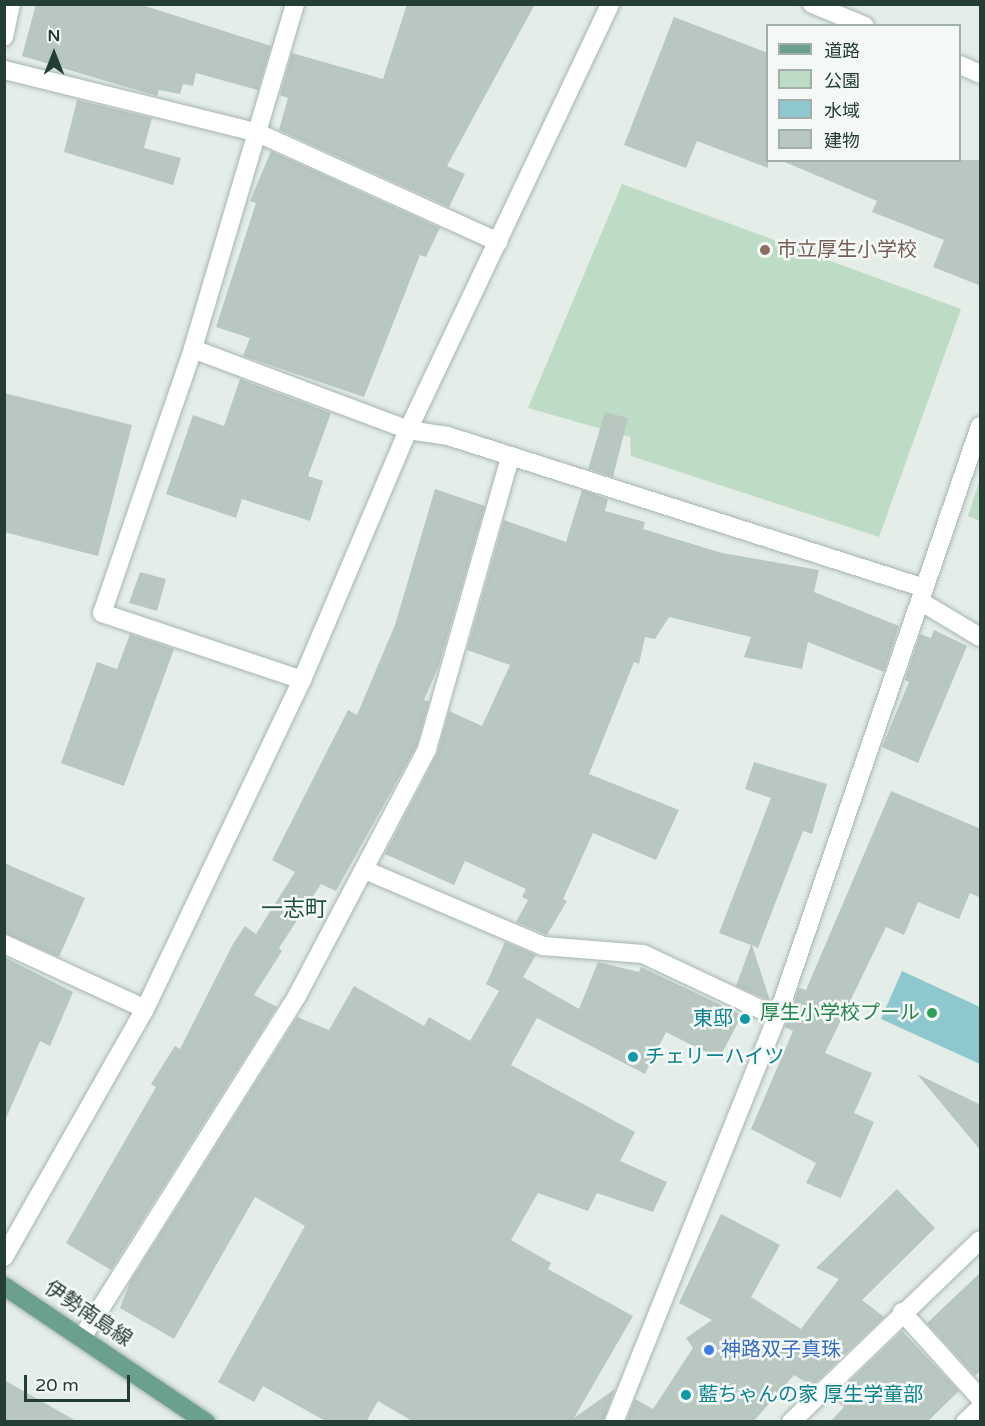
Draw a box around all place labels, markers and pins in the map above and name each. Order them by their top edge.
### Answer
place label: 市立厚生小学校 [777,238,917,262]
marker: 市立厚生小学校 [758,243,772,257]
place label: 厚生小学校プール [760,1001,920,1025]
marker: 厚生小学校プール [925,1006,939,1020]
place label: 東邸 [693,1007,733,1031]
marker: 東邸 [738,1012,752,1026]
place label: チェリーハイツ [645,1045,785,1069]
marker: チェリーハイツ [626,1050,640,1064]
place label: 神路双子真珠 [721,1338,841,1362]
marker: 神路双子真珠 [702,1343,716,1357]
place label: 藍ちゃんの家 厚生学童部 [698,1383,923,1407]
marker: 藍ちゃんの家 厚生学童部 [679,1388,693,1402]

